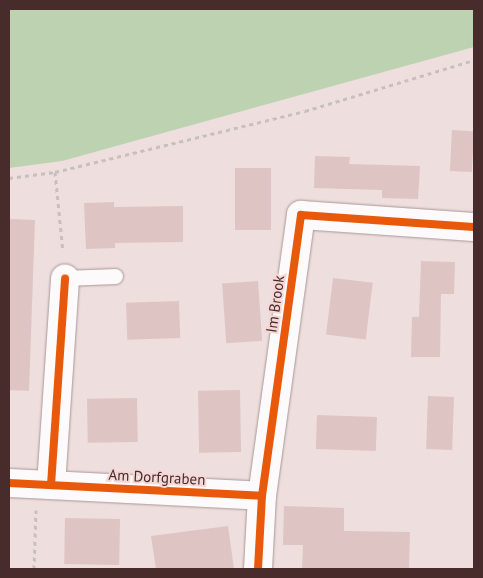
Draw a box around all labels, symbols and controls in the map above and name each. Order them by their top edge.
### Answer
street label: Im Brook [262,274,288,334]
street label: Am Dorfgraben [108,465,206,489]

